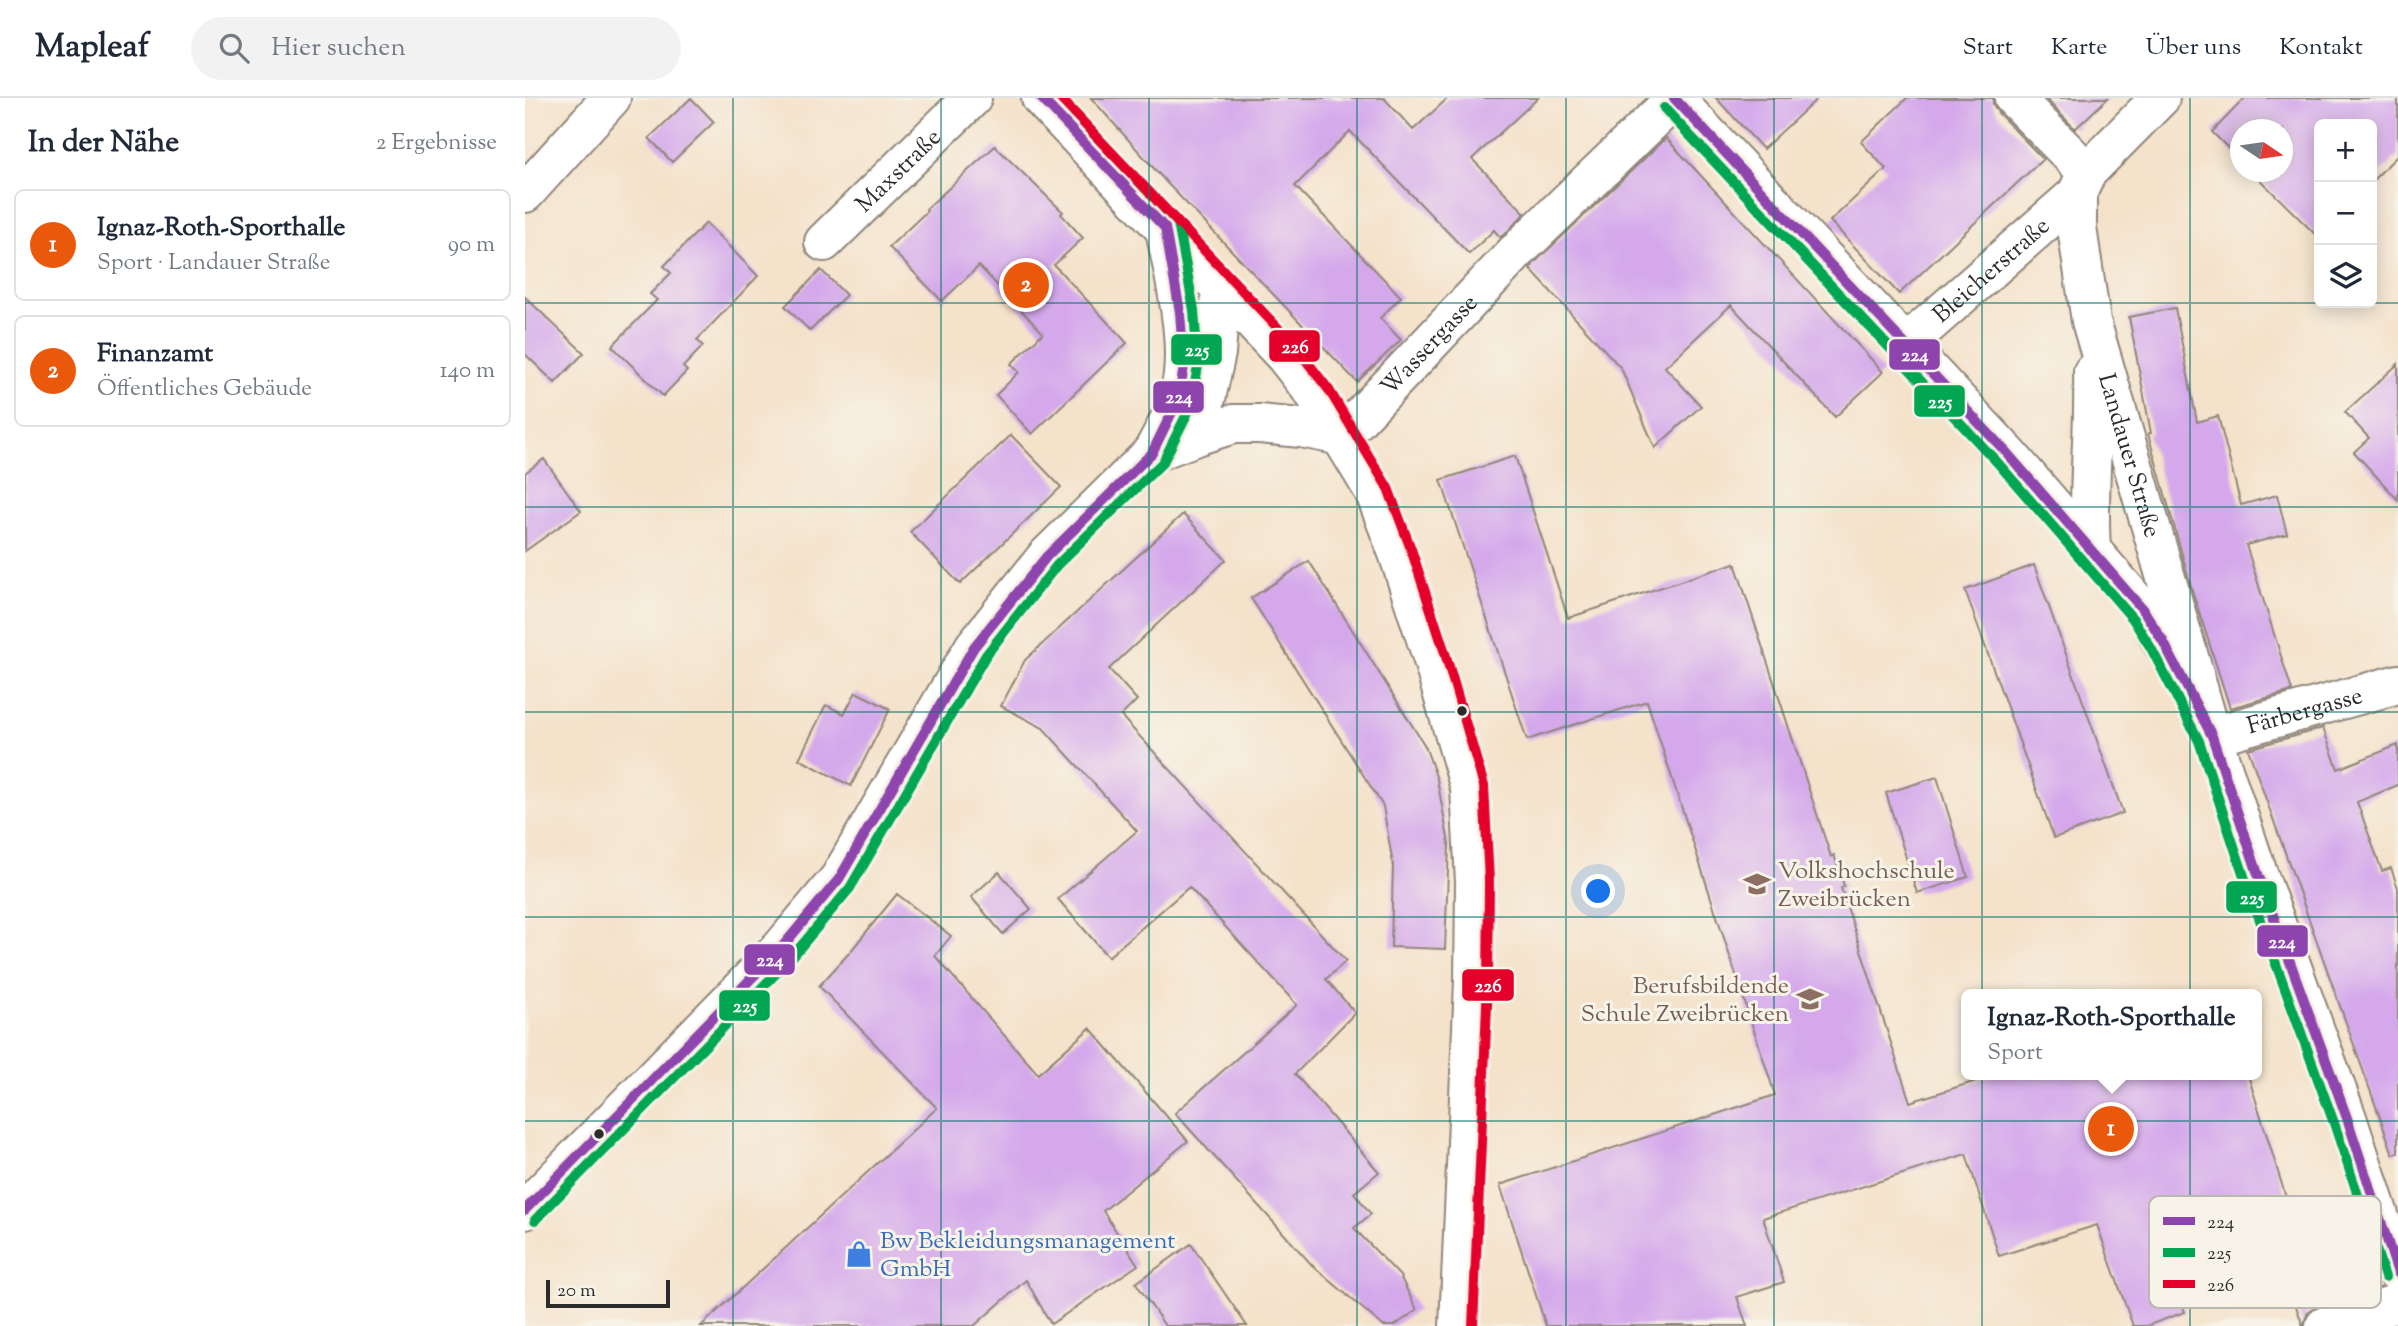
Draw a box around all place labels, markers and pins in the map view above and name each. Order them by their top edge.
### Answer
pin: 2 [1003,259,1049,311]
unlabelled marker [1455,704,1469,718]
place label: Volkshochschule Zweibrücken [1778,855,1955,917]
school or university icon: Volkshochschule Zweibrücken [1742,869,1772,899]
place label: Berufsbildende Schule Zweibrücken [1581,970,1789,1032]
school or university icon: Berufsbildende Schule Zweibrücken [1795,984,1825,1014]
pin: 1 [2088,1103,2134,1155]
unlabelled marker [592,1127,606,1141]
place label: Bw Bekleidungsmanagement GmbH [880,1225,1176,1287]
shop icon: Bw Bekleidungsmanagement GmbH [844,1239,874,1269]

